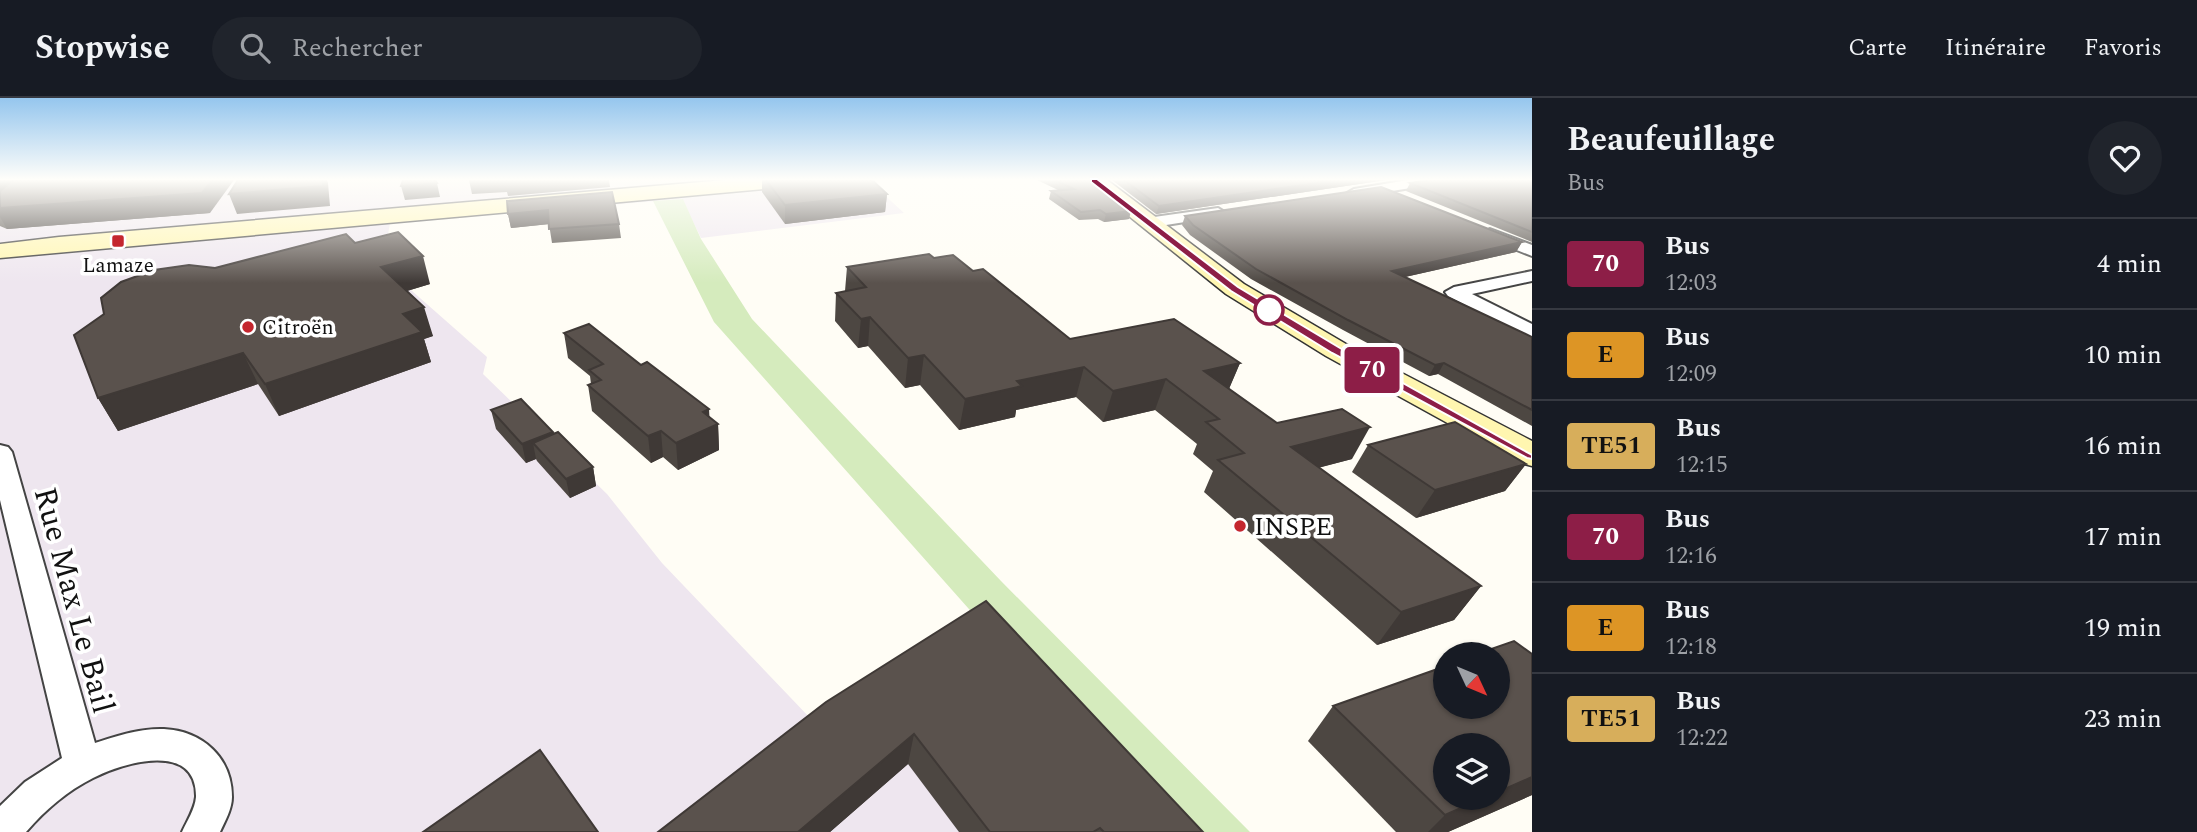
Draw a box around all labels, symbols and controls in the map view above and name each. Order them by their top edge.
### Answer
search box [212,17,702,80]
text: Stopwise [35,23,170,73]
text: Rechercher [292,28,423,68]
icon: search [236,29,274,67]
text: Carte [1848,30,1907,66]
text: Itinéraire [1945,30,2046,66]
text: Favoris [2084,30,2162,66]
text: Beaufeuillage [1567,115,1775,165]
button: heart [2088,121,2162,195]
text: Bus [1567,166,1605,201]
text: Bus [1665,226,1710,266]
marker: Lamaze [110,233,126,249]
text: 4 min [2097,244,2162,284]
text: 70 [1592,246,1619,282]
place label: Lamaze [82,250,154,282]
text: 12:03 [1665,266,1717,301]
unlabelled marker [1254,295,1284,325]
place label: Citroën [262,312,334,344]
text: Bus [1665,317,1710,357]
marker: Citroën [240,319,256,335]
text: 10 min [2084,335,2162,375]
text: E [1597,337,1614,373]
line badge: 70 [1340,347,1404,393]
text: 70 [1359,352,1385,388]
text: 12:09 [1665,357,1717,392]
text: Bus [1676,408,1721,448]
text: 16 min [2084,426,2162,466]
text: TE51 [1581,428,1641,464]
text: 12:15 [1676,448,1728,483]
street label: Rue Max Le Bail [20,482,127,719]
text: Bus [1665,499,1710,539]
place label: INSPE [1254,507,1332,547]
text: 17 min [2084,517,2162,557]
marker: INSPE [1232,518,1248,534]
text: 70 [1592,519,1619,555]
text: 12:16 [1665,539,1717,574]
text: Bus [1665,590,1710,630]
text: 19 min [2084,608,2162,648]
text: E [1597,610,1614,646]
text: 12:18 [1665,630,1717,665]
north arrow [1433,642,1510,719]
map controls [1433,642,1510,810]
text: Bus [1676,681,1721,721]
text: 23 min [2084,699,2162,739]
text: TE51 [1581,701,1641,737]
text: 12:22 [1676,721,1728,756]
button: layers [1433,733,1510,810]

